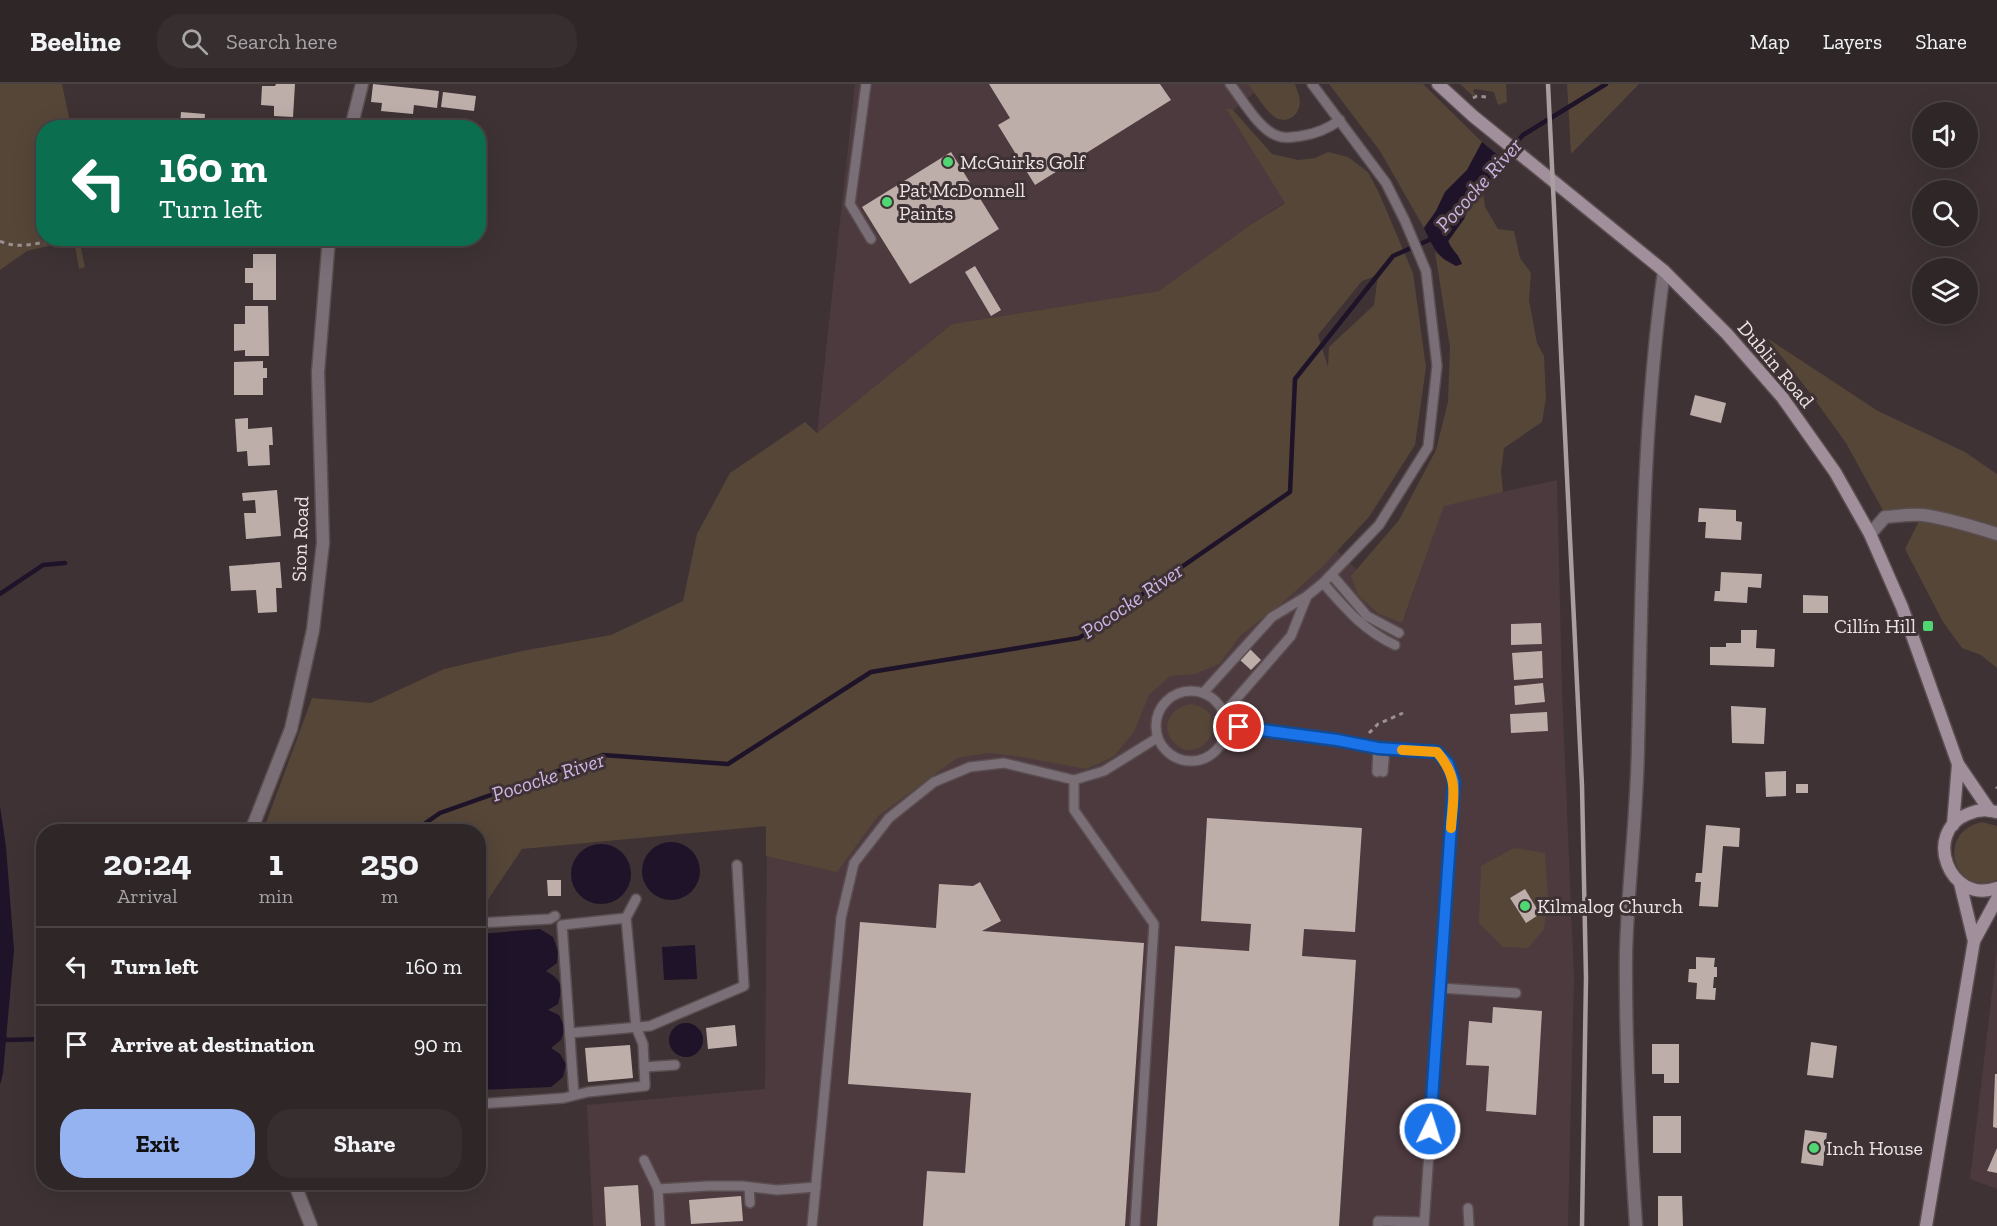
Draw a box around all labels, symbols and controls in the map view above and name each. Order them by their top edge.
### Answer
search box [157,14,577,68]
text: Beeline [30,25,121,58]
icon: search [178,25,211,58]
text: Search here [226,28,337,55]
text: Map [1750,29,1790,54]
text: Layers [1823,29,1882,54]
text: Share [1915,29,1967,54]
map controls [1912,102,1978,324]
button: sound [1912,102,1978,168]
water label: Pococke River [1430,132,1528,237]
text: 160 m [159,142,267,193]
icon: left [60,144,138,222]
place label: McGuirks Golf [960,150,1086,174]
marker: McGuirks Golf [941,155,955,169]
place label: Pat McDonnell Paints [899,178,1025,225]
button: search [1912,180,1978,246]
text: Turn left [159,193,262,225]
marker: Pat McDonnell Paints [880,195,894,209]
button: layers [1912,258,1978,324]
street label: Dublin Road [1733,316,1819,412]
street label: Sion Road [287,496,313,582]
water label: Pococke River [1076,557,1188,644]
place label: Cillín Hill [1834,614,1916,638]
marker: Cillín Hill [1921,619,1935,633]
pin [1213,701,1264,752]
icon: arrive [1222,710,1255,743]
water label: Pococke River [488,746,608,806]
text: 20:24 [103,841,192,884]
text: 1 [269,841,283,884]
text: 250 [360,841,419,884]
text: Arrival [117,884,178,908]
text: min [259,884,293,908]
text: m [381,884,398,908]
place label: Kilmalog Church [1537,894,1684,918]
marker: Kilmalog Church [1518,899,1532,913]
icon: left [60,950,93,983]
text: Turn left [111,953,198,980]
text: 160 m [405,953,462,980]
icon: arrive [60,1028,93,1061]
text: Arrive at destination [111,1031,314,1058]
text: 90 m [414,1031,462,1058]
position arrow [1398,1097,1462,1161]
button: Exit [60,1109,255,1178]
button: Share [267,1109,462,1178]
place label: Inch House [1826,1136,1923,1160]
marker: Inch House [1807,1141,1821,1155]

